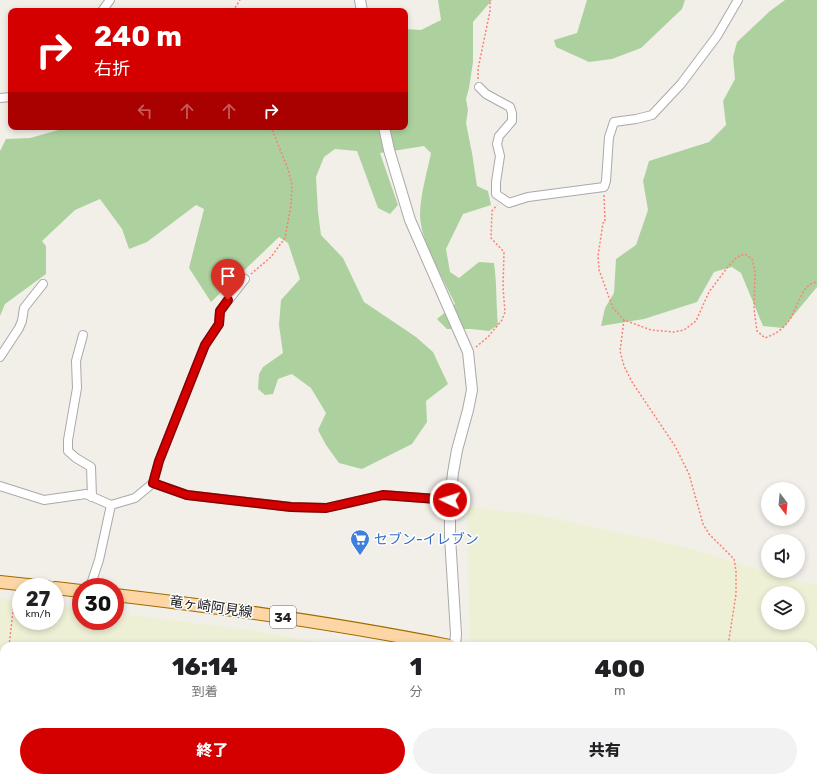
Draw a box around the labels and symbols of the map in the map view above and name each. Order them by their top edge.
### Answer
pin [211,259,245,300]
position arrow [429,479,471,521]
north arrow [761,482,805,526]
supermarket icon: セブン-イレブン [349,528,371,556]
place label: セブン-イレブン [374,531,479,548]
speed limit sign: 30 [72,578,124,630]
street label: 竜ヶ崎阿見線 [168,593,254,621]
road number: 34 [270,606,296,628]

